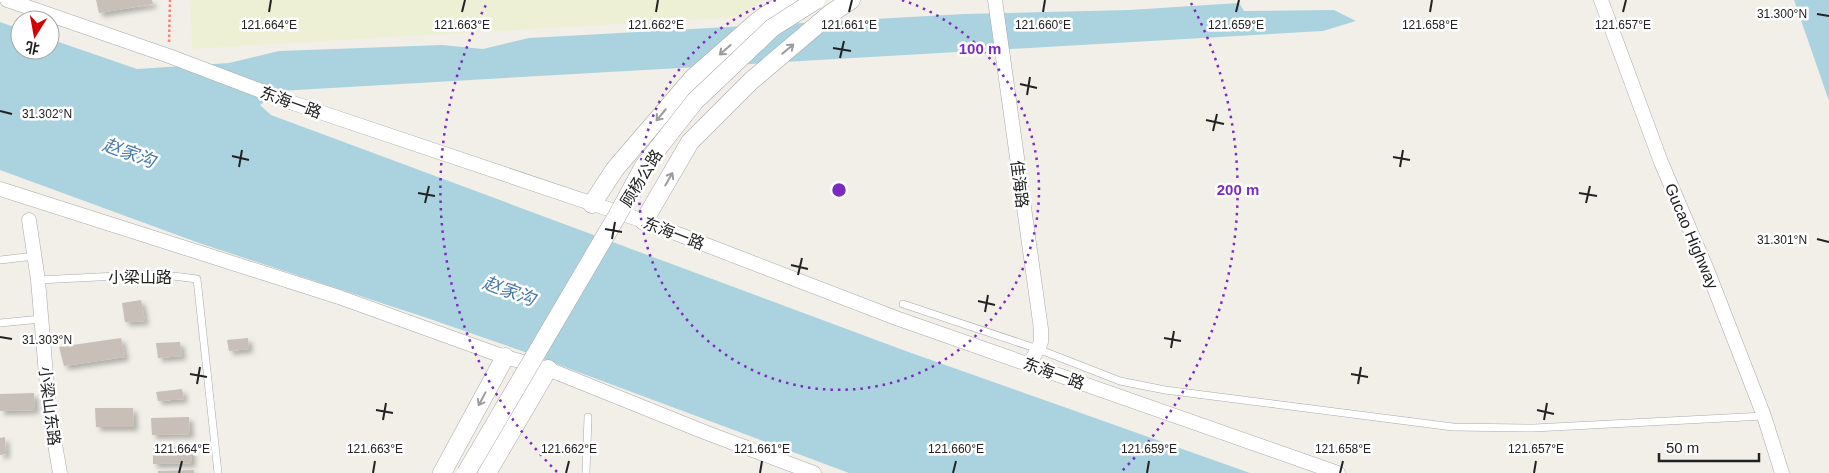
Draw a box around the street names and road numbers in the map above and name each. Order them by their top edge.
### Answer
street label: 东海一路 [258,84,324,121]
street label: 顾杨公路 [617,147,666,210]
street label: 佳海路 [1008,159,1031,209]
street label: Gucao Highway [1662,181,1721,292]
street label: 东海一路 [641,214,707,253]
street label: 小梁山路 [108,269,172,286]
street label: 东海一路 [1021,355,1087,392]
street label: 小梁山东路 [36,365,63,447]

